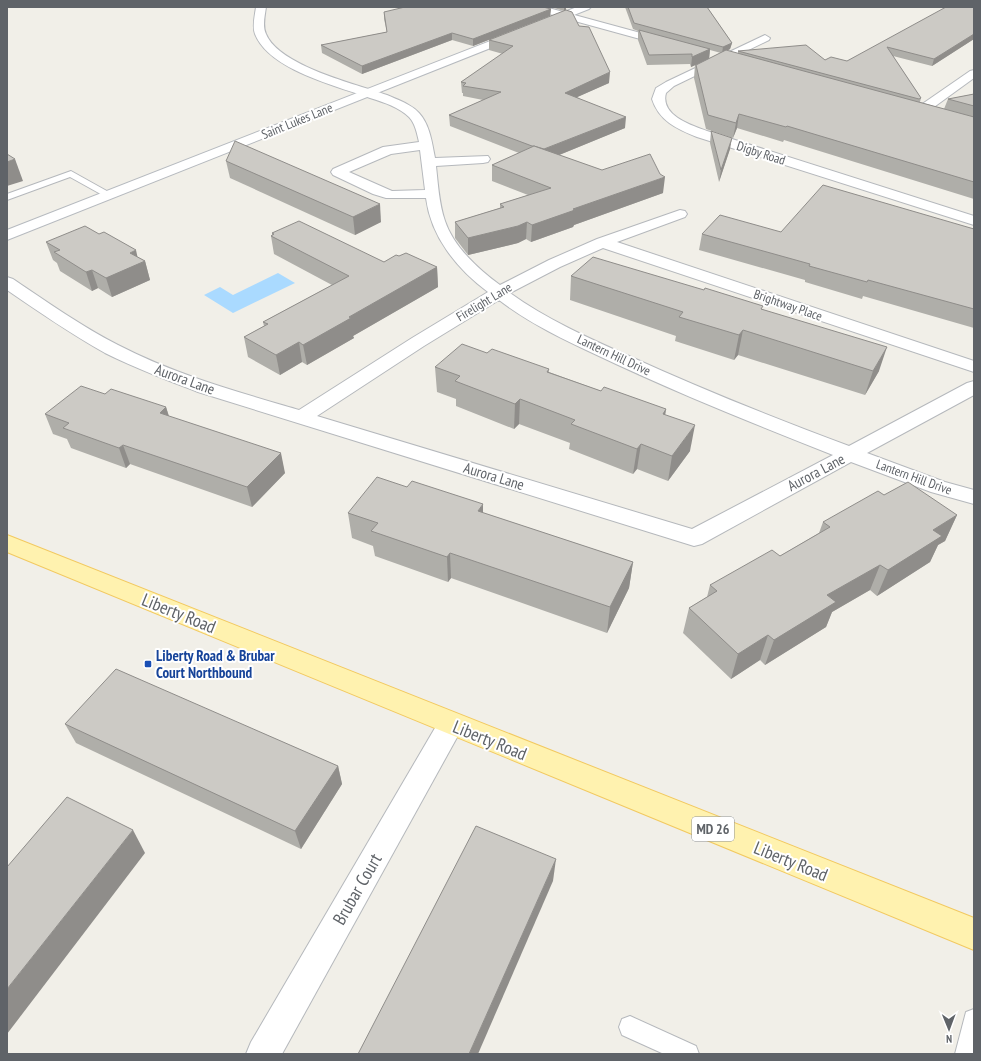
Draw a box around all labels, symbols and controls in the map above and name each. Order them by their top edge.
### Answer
street label: Saint Lukes Lane [259,99,335,143]
street label: Digby Road [734,137,788,169]
street label: Firelight Lane [453,279,515,325]
street label: Brightway Place [751,285,825,325]
street label: Lantern Hill Drive [575,331,653,379]
street label: Aurora Lane [152,359,218,399]
street label: Aurora Lane [784,449,848,495]
street label: Lantern Hill Drive [874,455,954,499]
street label: Aurora Lane [461,458,527,494]
street label: Liberty Road [139,588,219,638]
place label: Liberty Road & Brubar Court Northbound [156,646,275,682]
marker: Liberty Road & Brubar Court Northbound [143,659,153,669]
street label: Liberty Road [450,715,530,765]
road number: MD 26 [692,817,734,841]
street label: Liberty Road [751,836,831,886]
street label: Brubar Court [327,849,387,929]
north arrow [929,1009,969,1049]
text: N [946,1032,952,1046]

